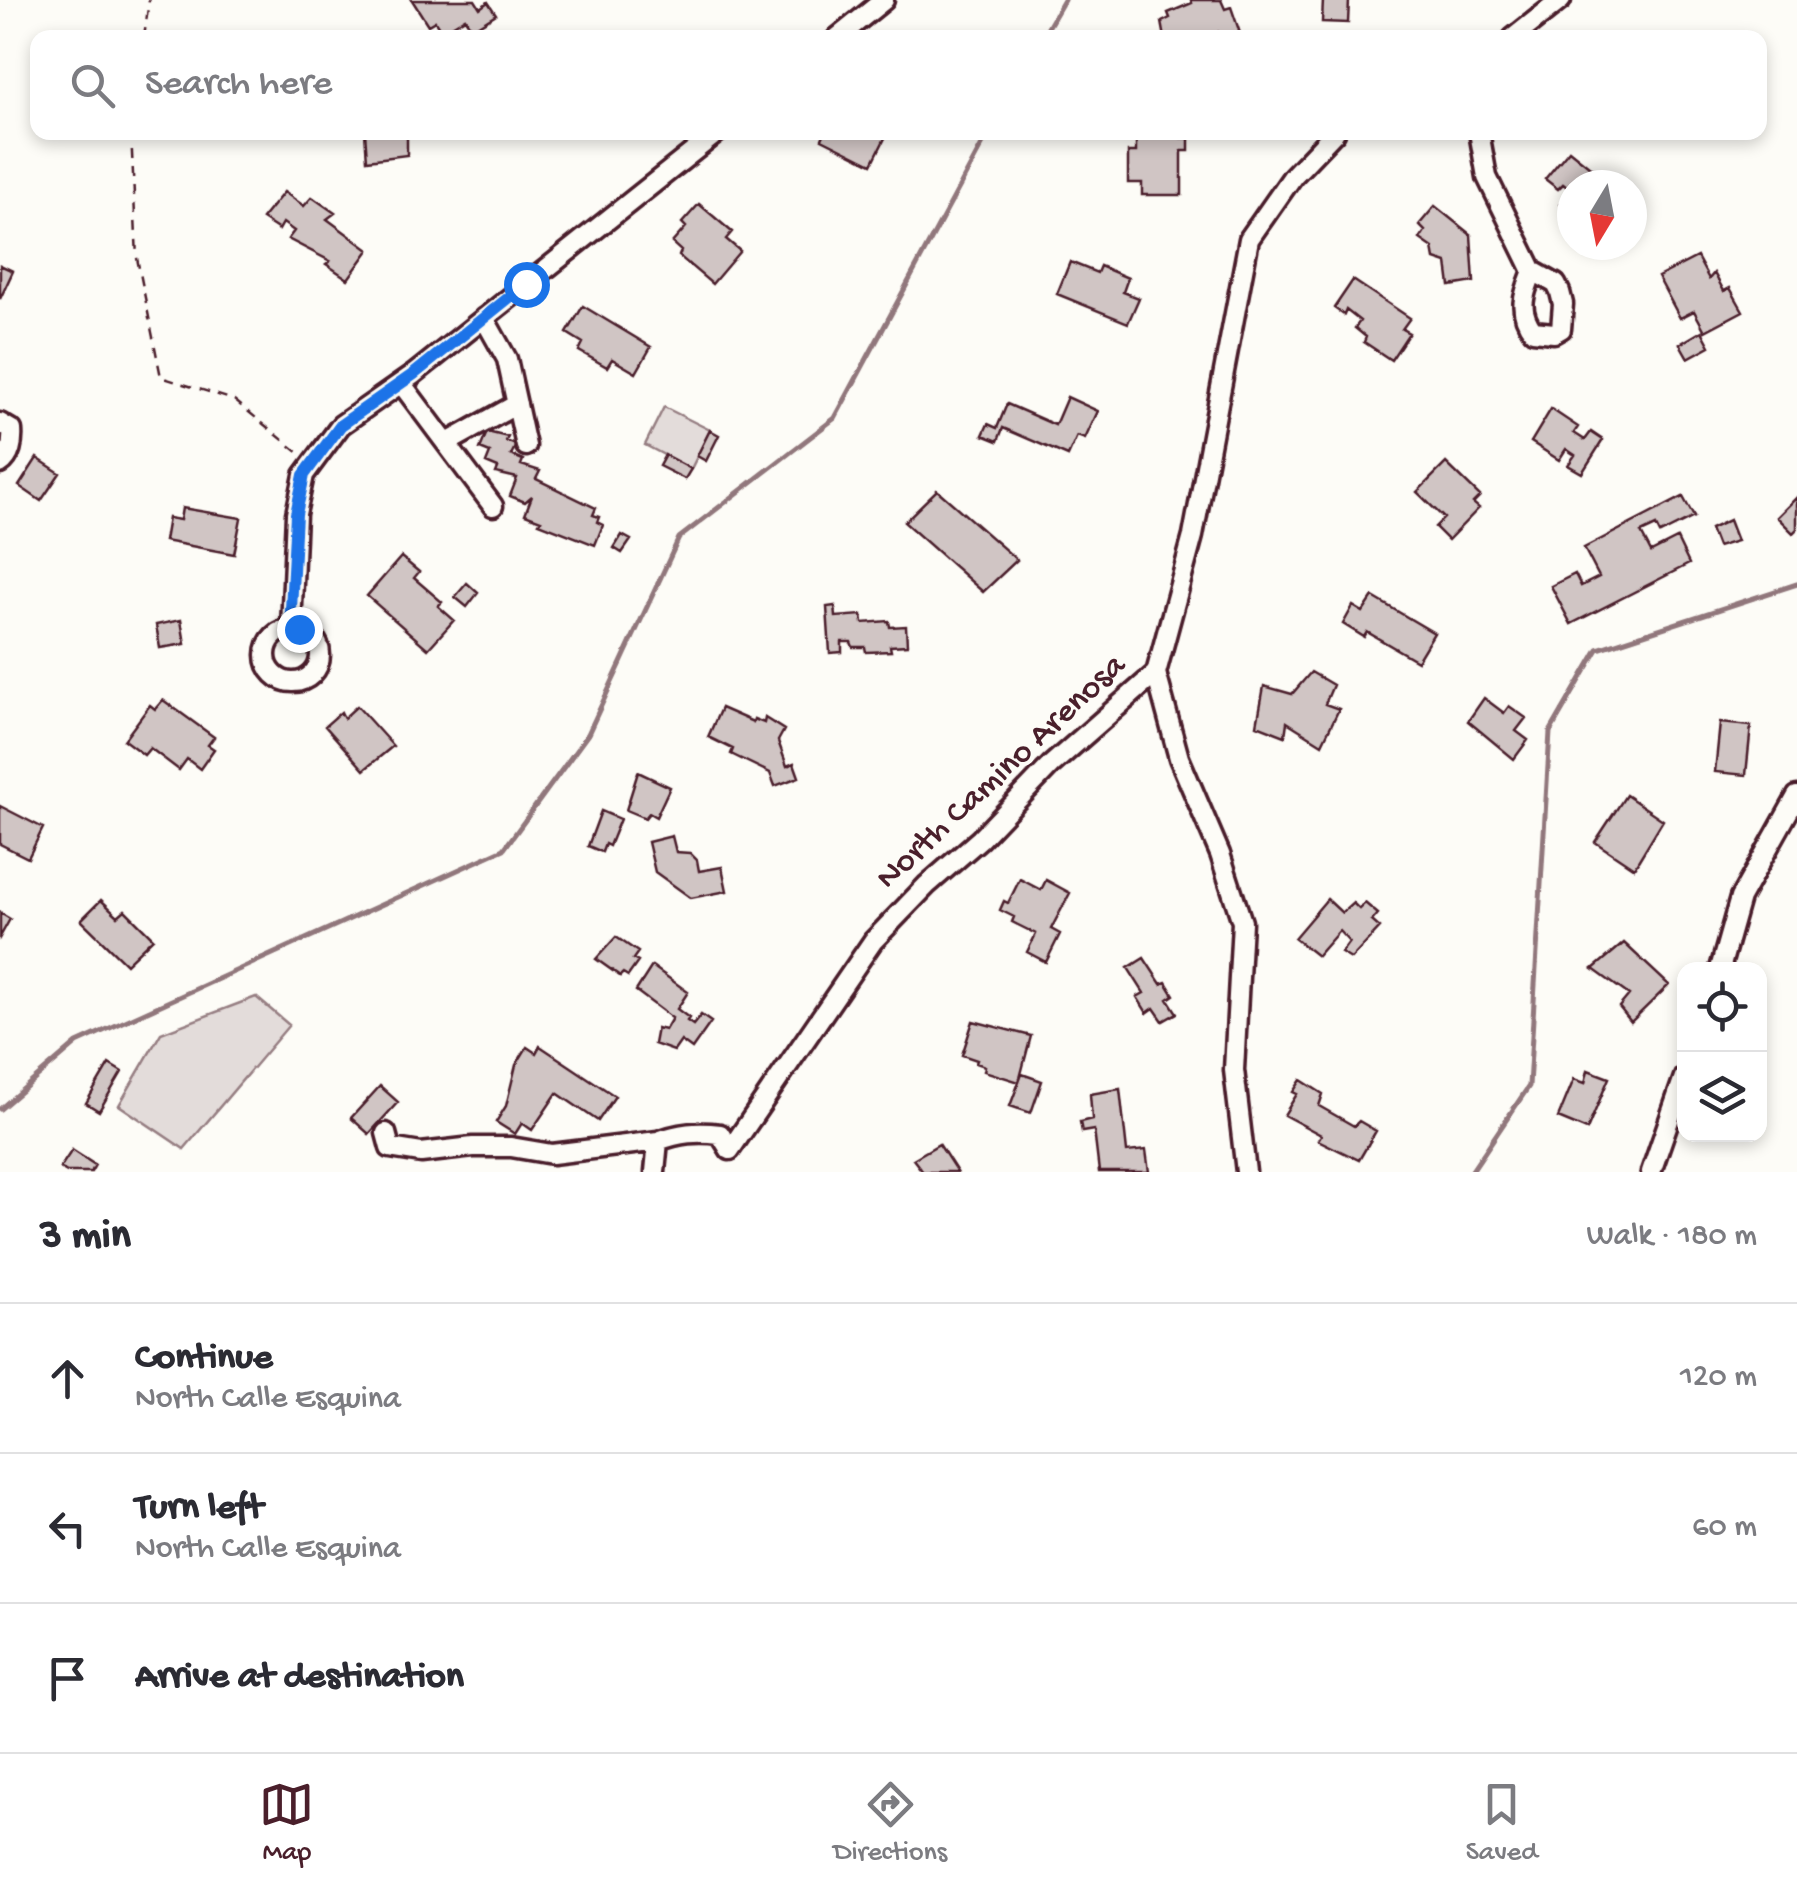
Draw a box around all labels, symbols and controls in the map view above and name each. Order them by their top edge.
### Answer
search box [30,30,1767,140]
icon: search [65,58,120,113]
text: Search here [145,63,332,107]
north arrow [1557,170,1647,260]
route start [504,262,550,308]
route end [277,607,323,653]
street label: North Camino Arenosa [868,645,1137,899]
map controls [1677,962,1767,1142]
button: locate [1677,962,1767,1052]
button: layers [1677,1052,1767,1142]
text: 3 min [40,1213,131,1262]
text: Walk · 180 m [1587,1218,1757,1256]
text: Continue [135,1337,273,1381]
icon: ahead [40,1351,95,1406]
text: 120 m [1680,1359,1757,1397]
text: North Calle Esquina [135,1381,401,1419]
text: Turn left [135,1487,263,1531]
icon: left [40,1501,95,1556]
text: 60 m [1692,1509,1757,1547]
text: North Calle Esquina [135,1531,401,1569]
icon: arrive [40,1651,95,1706]
text: Arrive at destination [135,1656,464,1700]
tab: Map [259,1777,314,1870]
tab: Directions [833,1777,947,1870]
tab: Saved [1466,1777,1538,1870]

